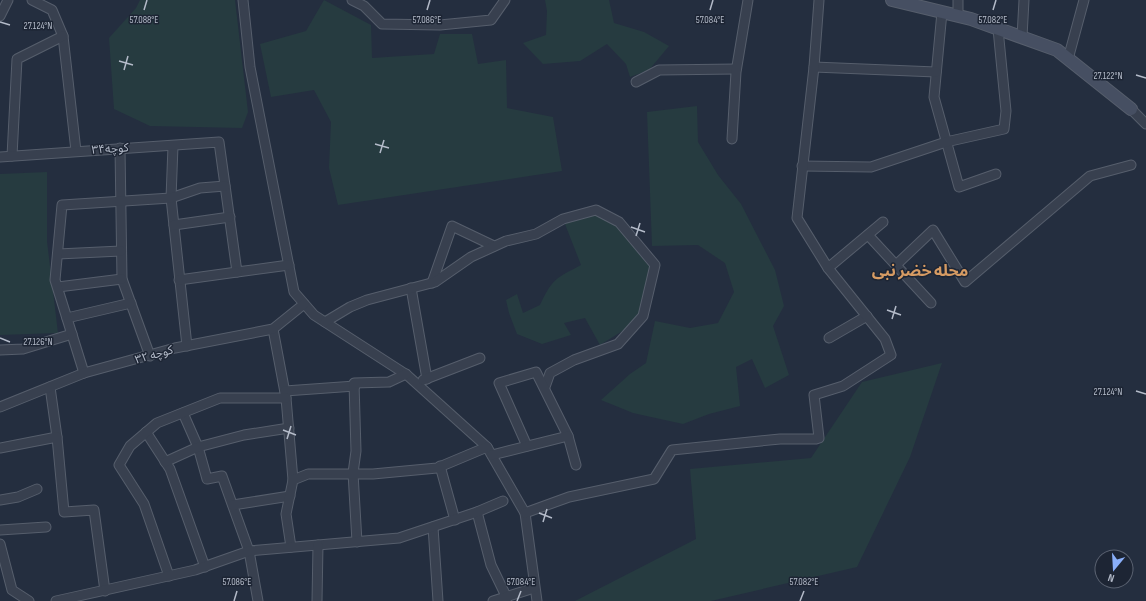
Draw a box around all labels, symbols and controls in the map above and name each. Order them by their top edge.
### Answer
text: 57.088°E [130,14,158,26]
text: 57.086°E [413,14,441,26]
text: 57.084°E [696,14,724,26]
text: 57.082°E [979,14,1007,26]
text: 27.124°N [24,20,52,32]
text: 27.122°N [1093,70,1123,82]
street label: کوچه۳۴ [91,140,130,158]
district label: محله خضر نبی [872,262,968,281]
text: 27.126°N [23,336,53,348]
street label: کوچه ۳۲ [133,342,176,368]
text: 27.124°N [1094,386,1122,398]
north arrow [1094,549,1134,589]
text: N [1106,571,1116,585]
text: 57.086°E [223,576,251,588]
text: 57.084°E [507,576,535,588]
text: 57.082°E [790,576,818,588]

